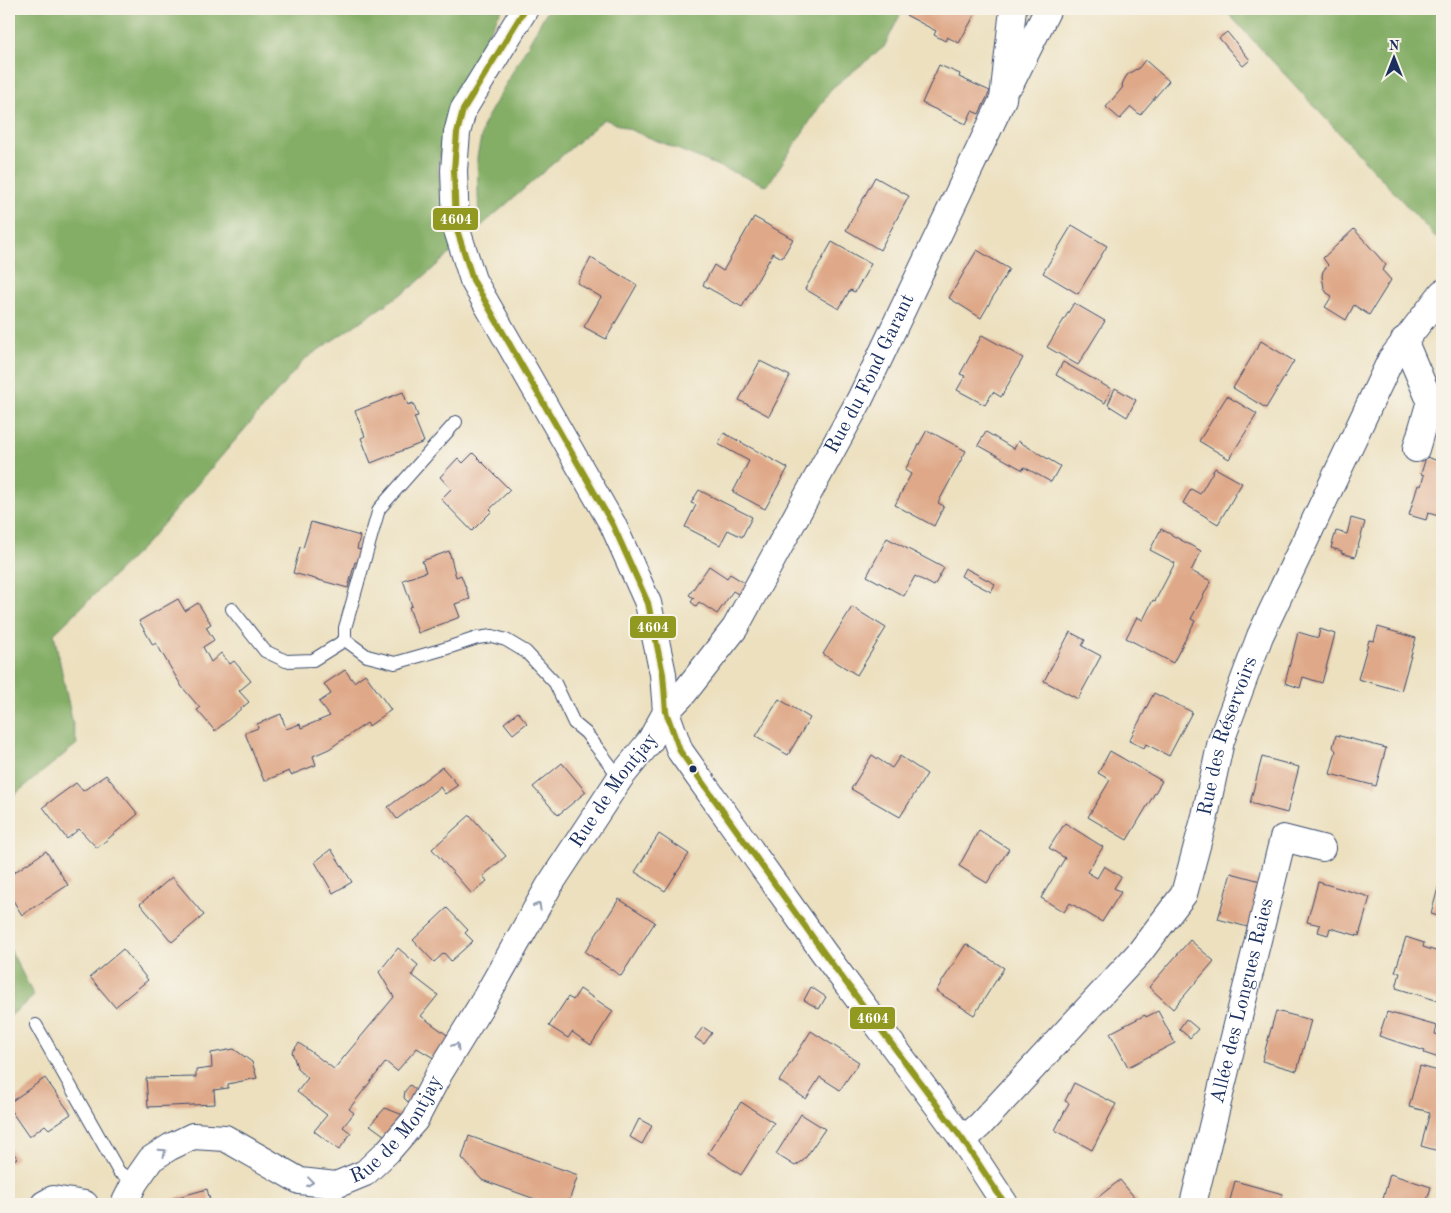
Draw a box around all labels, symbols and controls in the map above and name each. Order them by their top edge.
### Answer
north arrow [1368,32,1418,82]
text: N [1389,39,1400,53]
line badge: 4604 [432,207,479,231]
text: 4604 [440,213,472,227]
street label: Rue du Fond Garant [822,291,918,457]
line badge: 4604 [629,615,677,639]
text: 4604 [637,621,669,635]
street label: Rue des Réservoirs [1195,654,1261,818]
street label: Rue de Montjay [567,730,662,852]
unlabelled marker [688,764,698,774]
street label: Allée des Longues Raies [1208,896,1278,1106]
one-way arrow [532,902,542,911]
line badge: 4604 [849,1006,896,1030]
text: 4604 [857,1012,889,1026]
one-way arrow [450,1043,460,1052]
street label: Rue de Montjay [348,1072,446,1188]
one-way arrow [157,1149,166,1158]
one-way arrow [306,1176,314,1187]

